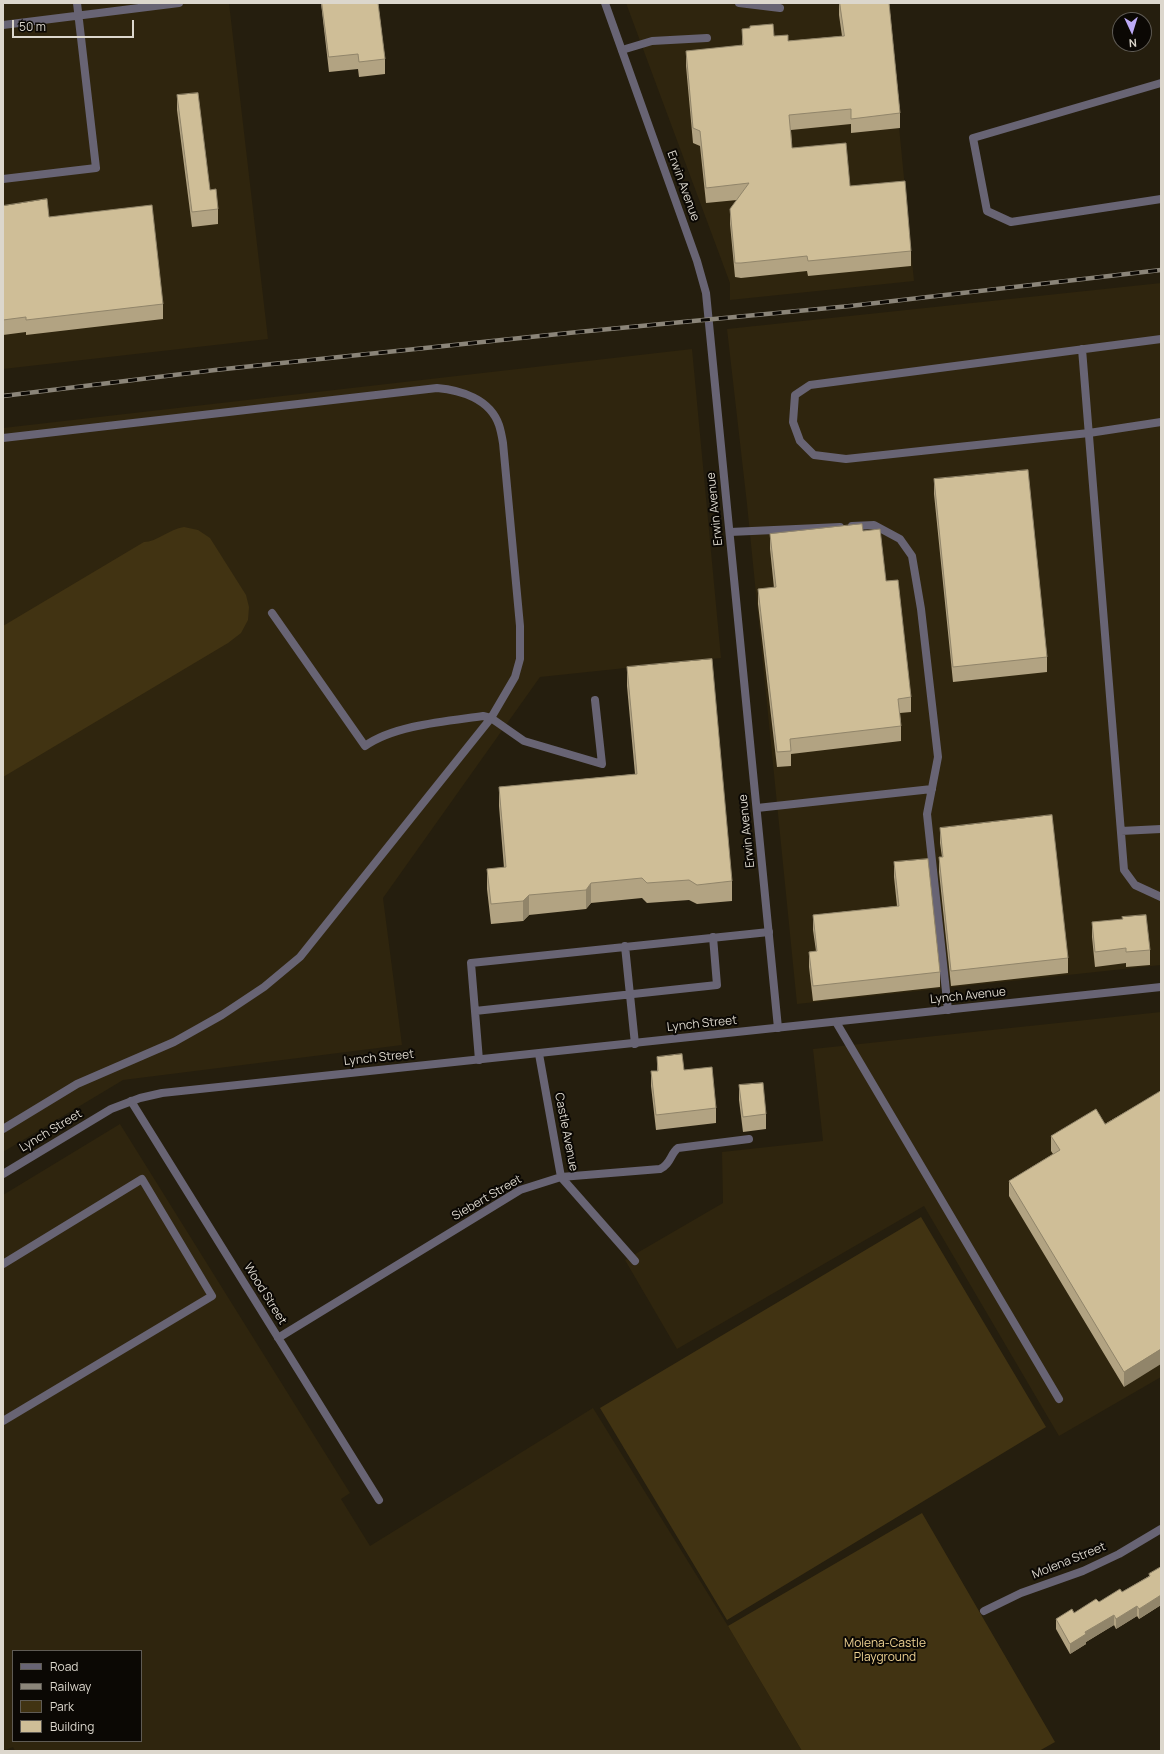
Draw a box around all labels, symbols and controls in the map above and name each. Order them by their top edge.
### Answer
scale bar [14,12,136,38]
north arrow [1112,12,1152,52]
text: 50 m [19,18,46,35]
text: N [1128,36,1137,51]
street label: Erwin Avenue [664,149,702,223]
street label: Erwin Avenue [704,472,726,546]
street label: Erwin Avenue [736,794,758,868]
street label: Lynch Avenue [929,985,1007,1007]
street label: Lynch Street [666,1013,738,1035]
street label: Lynch Street [343,1047,415,1069]
street label: Castle Avenue [551,1092,581,1172]
street label: Lynch Street [17,1107,85,1155]
street label: Siebert Street [450,1172,524,1224]
street label: Wood Street [240,1261,290,1327]
street label: Molena Street [1030,1540,1108,1582]
park label: Molena-Castle Playground [844,1637,926,1665]
legend [12,1650,142,1742]
text: Road [50,1658,78,1675]
text: Railway [50,1678,91,1695]
text: Park [50,1698,74,1715]
text: Building [50,1718,94,1735]

